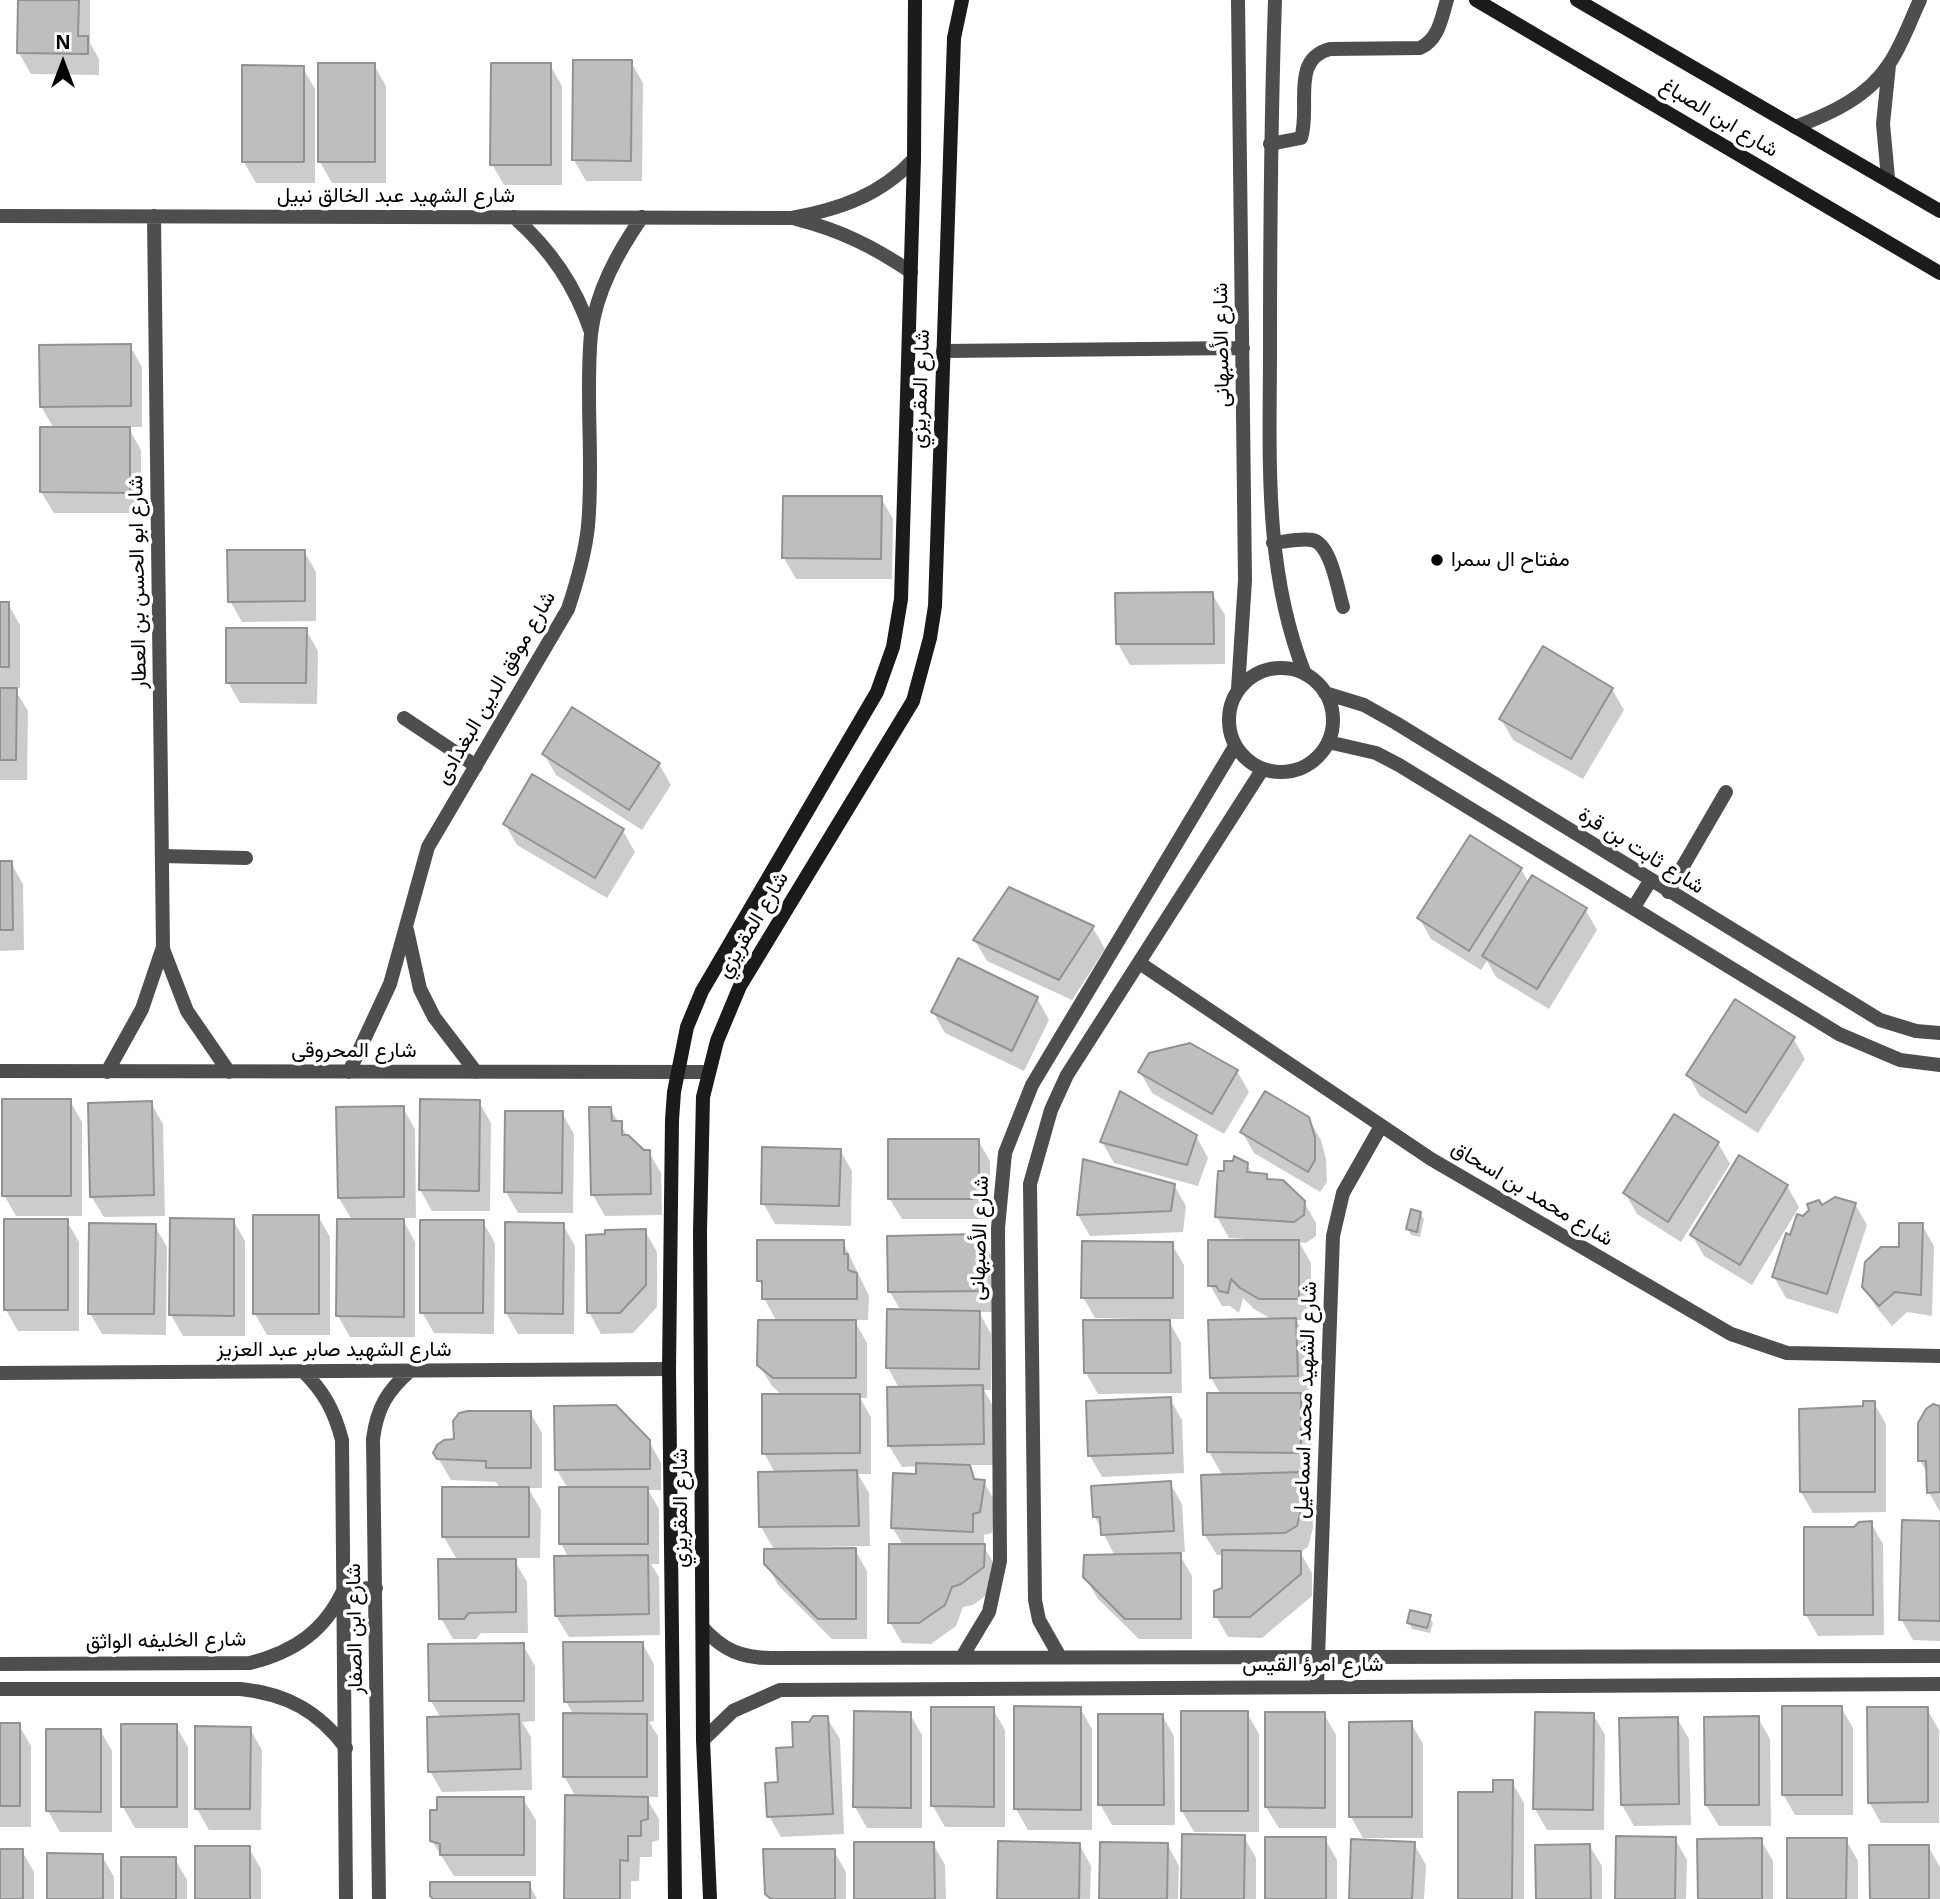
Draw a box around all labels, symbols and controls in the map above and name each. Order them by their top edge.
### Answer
north arrow [28,28,98,98]
text: N [55,29,71,55]
street label: شارع ابن الصباغ [1655,73,1783,163]
street label: شارع الشهيد عبد الخالق نبيل [277,183,515,209]
street label: شارع الأصبهانى [1208,282,1236,408]
street label: شارع المقريزي [906,329,936,449]
street label: شارع ابو الحسن بن العطار [124,475,152,689]
place label: مفتاح ال سمرا [1451,547,1570,573]
marker: مفتاح ال سمرا [1429,552,1445,568]
street label: شارع موفق الدين البغدادى [430,587,562,789]
street label: شارع ثابت بن قرة [1573,802,1709,900]
street label: شارع المقريزي [711,867,795,983]
street label: شارع المحروقى [291,1038,417,1064]
street label: شارع محمد بن اسحاق [1446,1136,1618,1252]
street label: شارع الأصبهانى [965,1175,995,1301]
street label: شارع الشهيد محمد اسماعيل [1289,1281,1323,1519]
street label: شارع الشهيد صابر عبد العزيز [216,1337,452,1363]
street label: شارع المقريزي [668,1448,694,1568]
street label: شارع ابن الصفار [341,1563,369,1695]
street label: شارع الخليفه الواثق [86,1627,246,1655]
street label: شارع امرؤ القيس [1242,1652,1384,1678]

